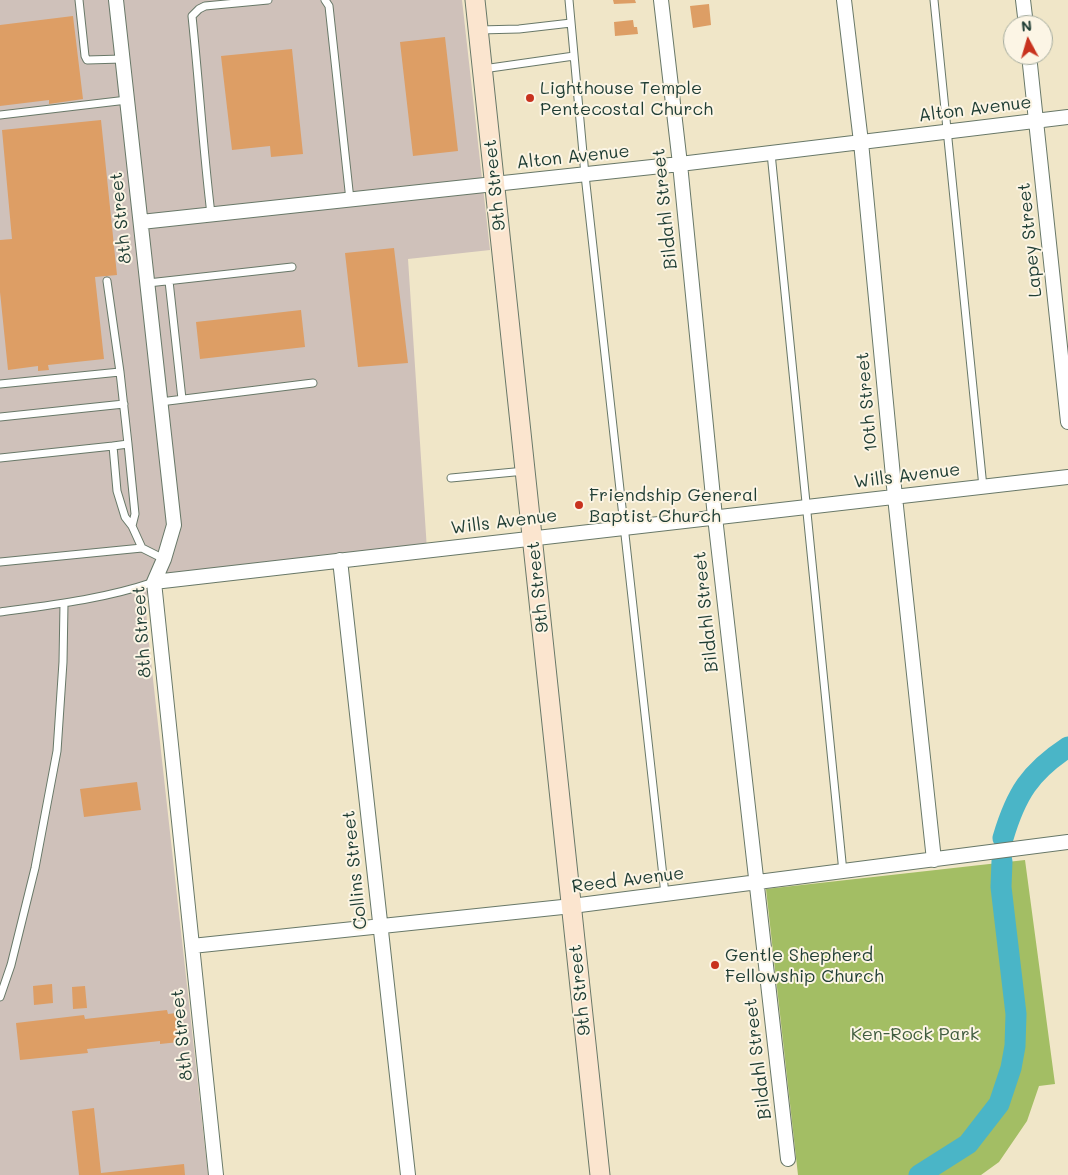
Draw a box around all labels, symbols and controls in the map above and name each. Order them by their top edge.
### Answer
north arrow [1003,15,1053,65]
text: N [1020,16,1033,36]
place label: Lighthouse Temple Pentecostal Church [540,77,713,120]
street label: Alton Avenue [917,91,1033,127]
marker: Lighthouse Temple Pentecostal Church [524,92,536,104]
street label: 9th Street [479,138,511,232]
street label: Alton Avenue [515,140,631,174]
street label: Bildahl Street [648,147,682,271]
street label: 8th Street [105,171,137,265]
street label: Lapey Street [1013,181,1047,299]
street label: 10th Street [852,351,882,453]
street label: Wills Avenue [853,459,961,493]
place label: Friendship General Baptist Church [589,484,758,526]
marker: Friendship General Baptist Church [573,499,585,511]
street label: Wills Avenue [450,505,558,539]
street label: 9th Street [522,540,554,634]
street label: Bildahl Street [689,550,723,674]
street label: 8th Street [128,585,156,679]
street label: Collins Street [338,809,372,931]
street label: Reed Avenue [570,862,686,898]
street label: 9th Street [564,943,596,1037]
place label: Gentle Shepherd Fellowship Church [725,944,884,986]
marker: Gentle Shepherd Fellowship Church [709,959,721,971]
street label: 8th Street [166,988,198,1082]
street label: Bildahl Street [740,997,776,1121]
park label: Ken-Rock Park [851,1023,979,1045]

